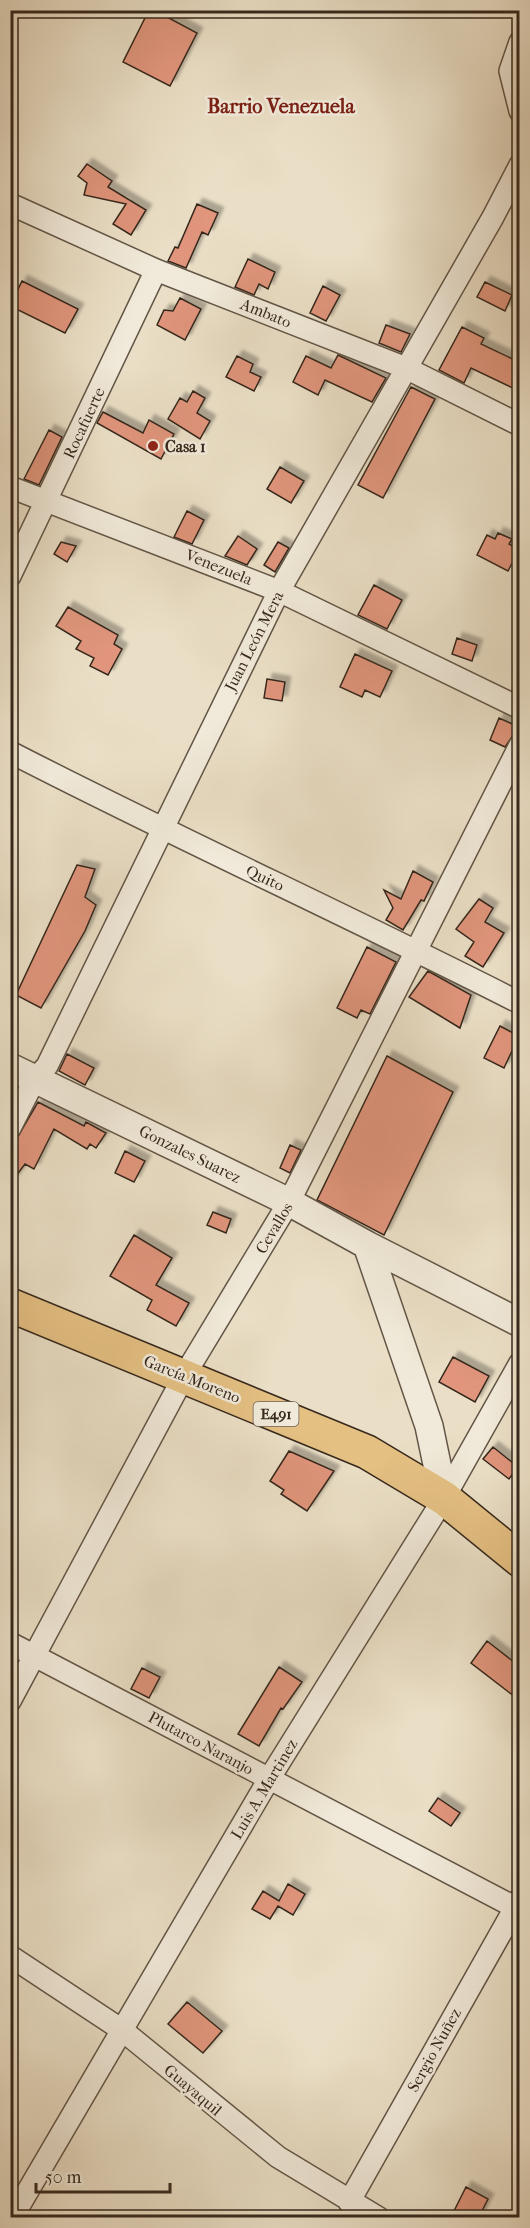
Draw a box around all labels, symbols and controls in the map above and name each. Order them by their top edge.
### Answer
district label: Barrio Venezuela [207,95,355,118]
street label: Ambato [237,294,294,332]
street label: Rocafuerte [59,384,109,462]
place label: Casa 1 [165,437,206,456]
marker: Casa 1 [146,439,160,453]
street label: Venezuela [182,545,256,589]
street label: Juan León Mera [220,587,288,696]
street label: Quito [243,861,287,895]
street label: Gonzales Suarez [136,1121,244,1187]
street label: Cevallos [251,1199,297,1257]
street label: García Moreno [141,1351,243,1407]
road number: E491 [254,1402,298,1426]
street label: Plutarco Naranjo [145,1707,257,1779]
street label: Luis A. Martinez [227,1736,301,1842]
street label: Sergio Nuñez [403,2005,465,2095]
street label: Guayaquil [160,2060,226,2120]
scale bar [36,2156,170,2194]
text: 50 m [45,2167,82,2188]

